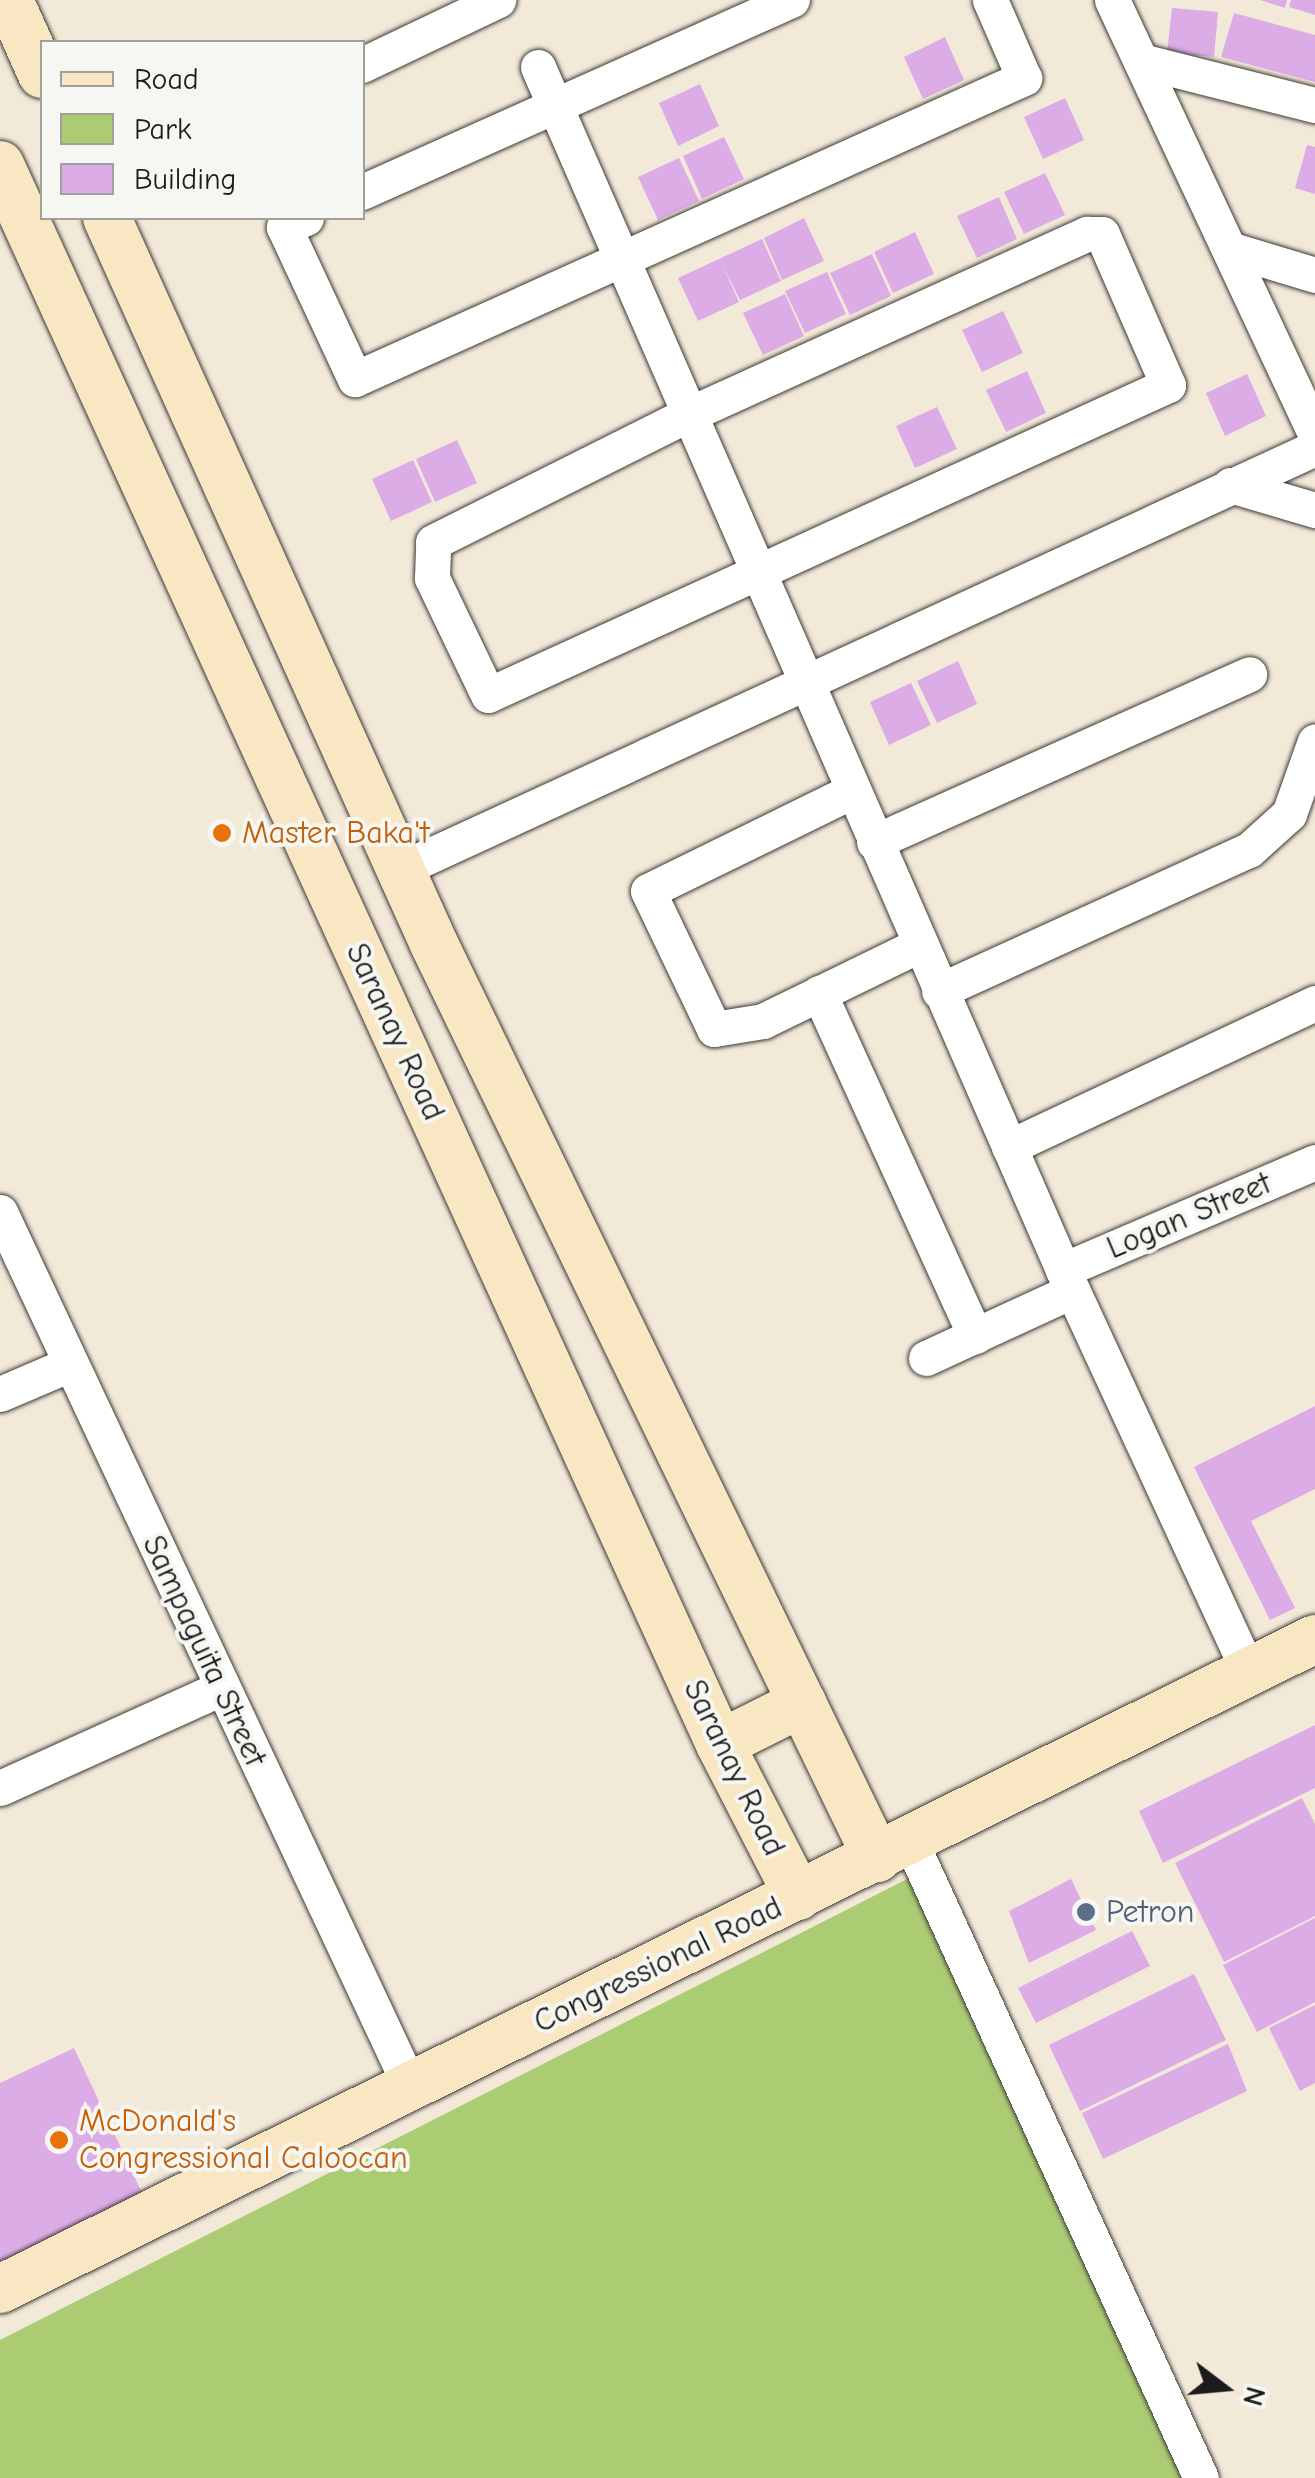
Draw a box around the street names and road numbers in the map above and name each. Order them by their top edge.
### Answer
street label: Saranay Road [337,937,453,1127]
street label: Logan Street [1101,1164,1277,1268]
street label: Sampaguita Street [134,1529,274,1773]
street label: Saranay Road [675,1674,793,1862]
street label: Congressional Road [528,1888,788,2042]

